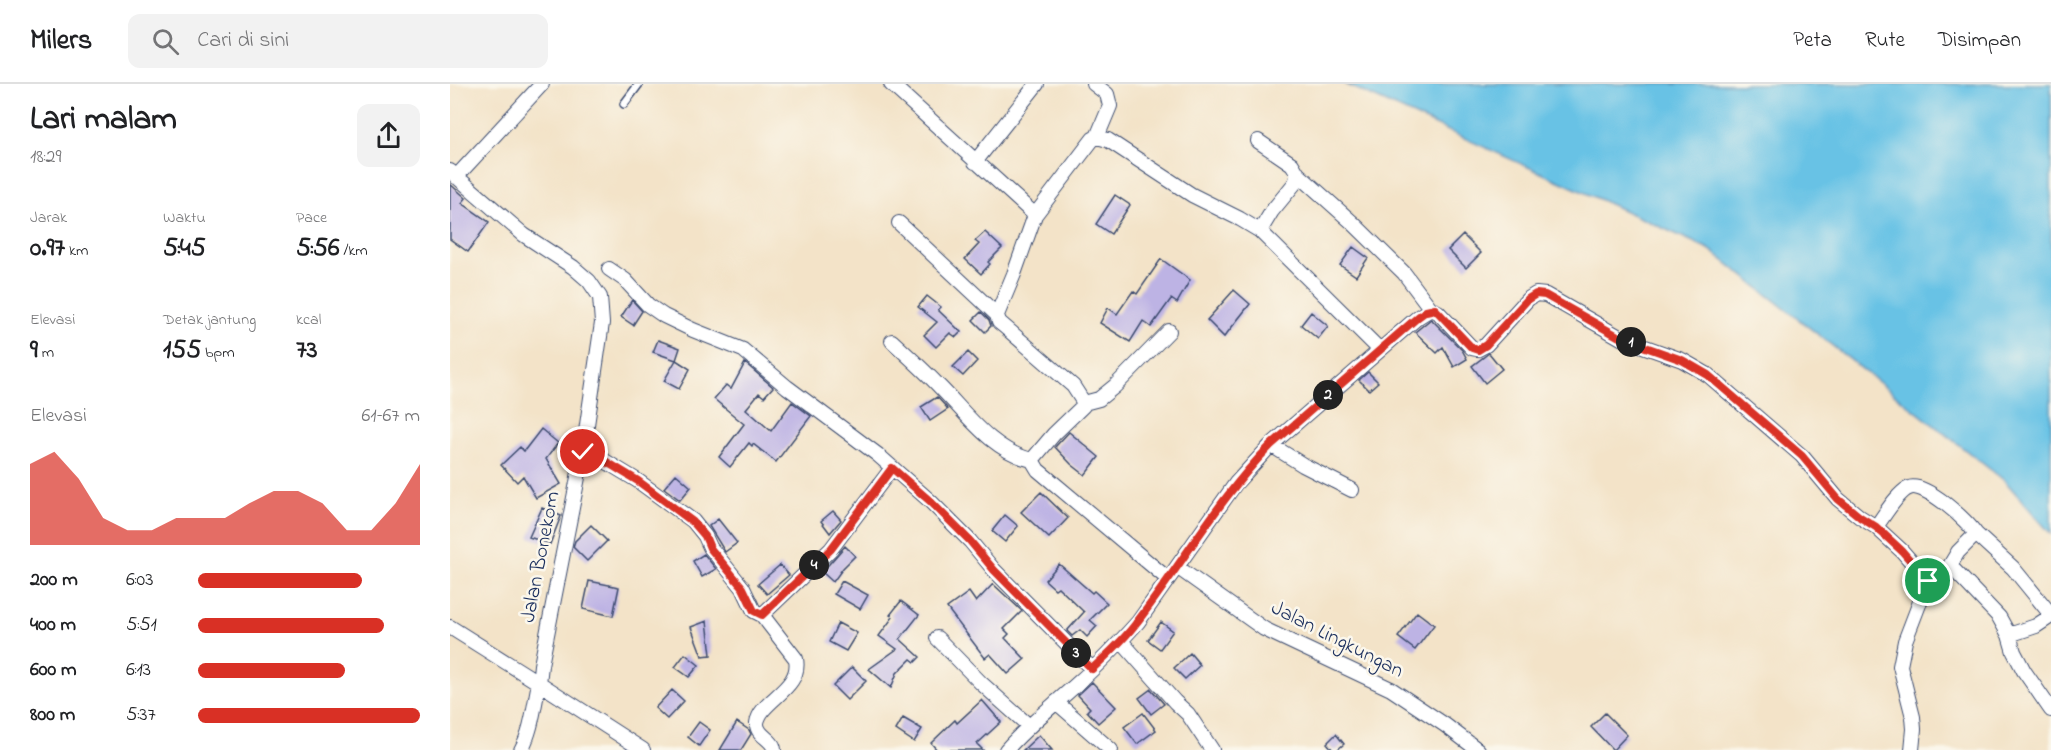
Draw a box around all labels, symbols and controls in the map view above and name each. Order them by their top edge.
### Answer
search box [128,14,548,68]
text: Milers [30,21,92,62]
icon: search [149,25,182,58]
text: Cari di sini [197,25,289,57]
text: Peta [1793,26,1832,56]
text: Rute [1865,26,1905,56]
text: Disimpan [1938,26,2021,56]
text: Lari malam [30,96,177,144]
button: share [357,104,420,167]
text: 18:29 [30,143,62,172]
text: Jarak [30,206,67,230]
text: Waktu [163,206,206,230]
text: Pace [296,206,327,230]
text: 0.97 [30,230,65,268]
text: 5:45 [163,230,206,268]
text: 5:56 [296,230,339,268]
text: km [65,239,89,263]
text: /km [339,239,368,263]
text: Elevasi [30,308,75,332]
text: Detak jantung [163,308,256,332]
text: kcal [296,308,321,332]
pin: 1 [1616,327,1646,357]
text: 1 [1628,330,1634,354]
text: 9 [30,332,38,370]
text: 155 [163,332,201,370]
text: 73 [296,332,317,370]
text: m [38,341,54,365]
text: bpm [201,341,235,365]
pin: 2 [1313,380,1343,410]
text: 2 [1324,383,1332,407]
text: Elevasi [30,402,87,431]
text: 61–67 m [362,402,420,431]
pin [557,426,608,477]
icon: check [566,435,599,468]
street label: Jalan Bonekom [514,489,568,625]
pin: 4 [799,550,829,580]
text: 4 [811,553,817,577]
pin [1902,555,1953,606]
icon: arrive [1911,564,1944,597]
text: 200 m [30,566,78,595]
text: 6:03 [126,566,153,595]
street label: Jalan Lingkungan [1265,594,1409,688]
text: 400 m [30,611,76,640]
text: 5:51 [126,611,157,640]
pin: 3 [1061,638,1091,668]
text: 3 [1073,641,1079,665]
text: 600 m [30,656,77,685]
text: 6:13 [126,656,151,685]
text: 800 m [30,701,75,730]
text: 5:37 [126,701,156,730]

